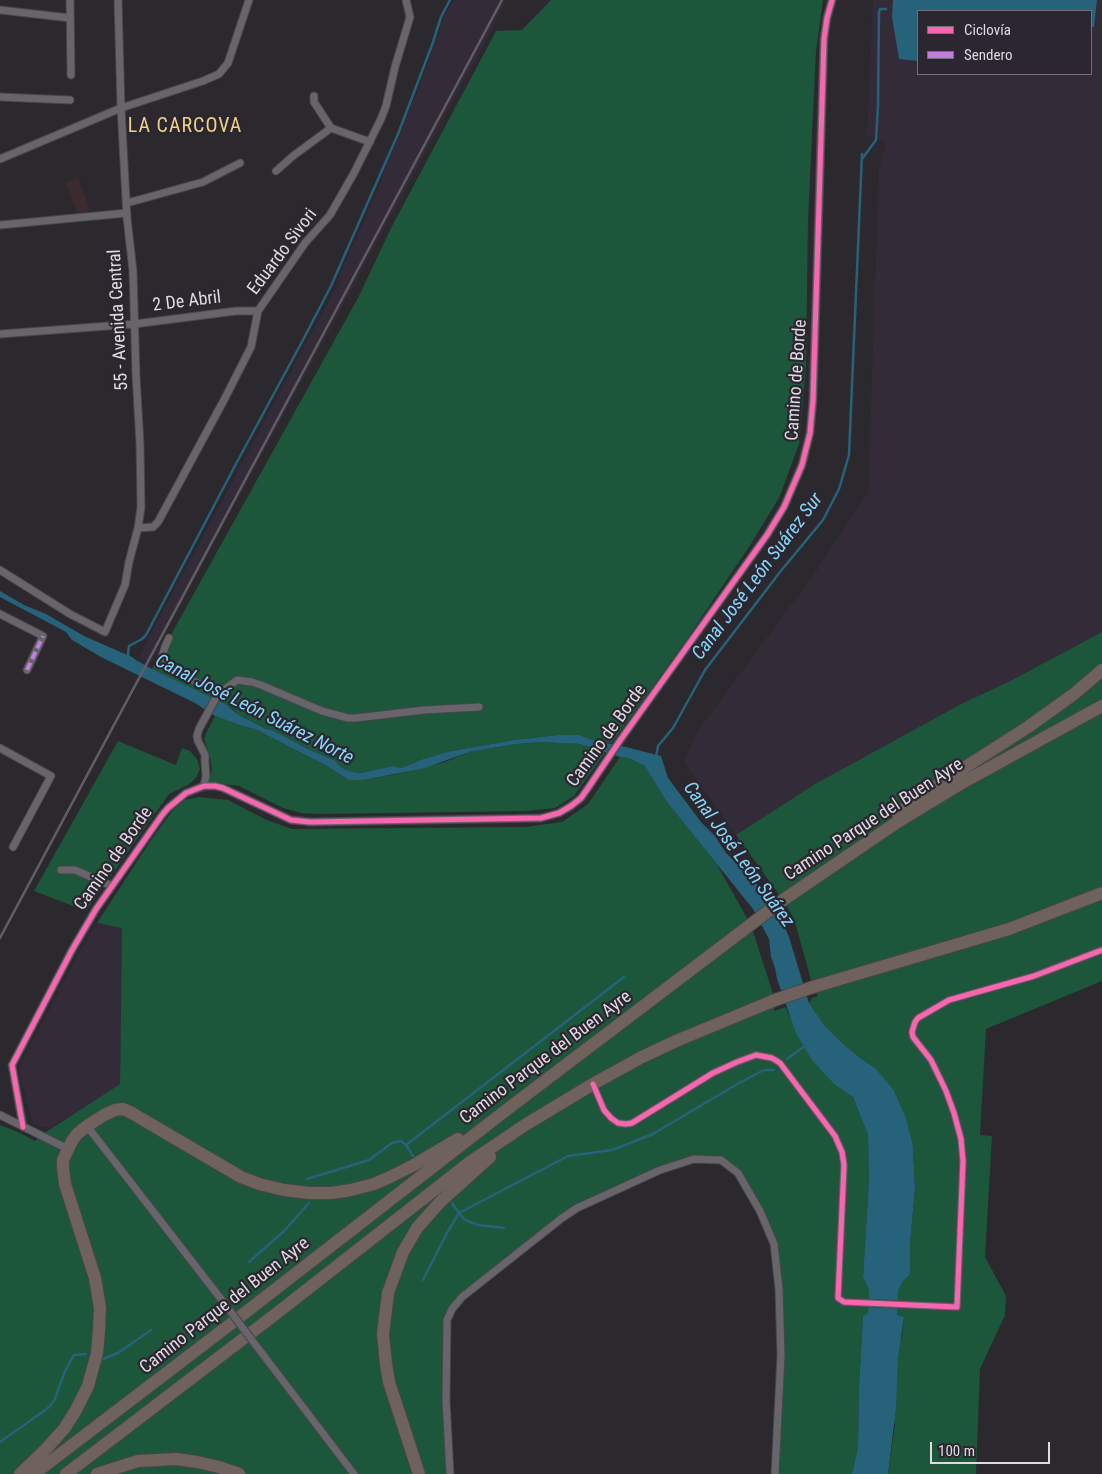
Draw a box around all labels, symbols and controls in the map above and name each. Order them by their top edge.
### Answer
legend [917,10,1092,75]
text: Ciclovía [964,21,1011,39]
text: Sendero [964,46,1013,64]
district label: LA CARCOVA [127,115,243,139]
street label: Eduardo Sivori [244,205,322,299]
street label: 55 - Avenida Central [105,249,133,391]
street label: 2 De Abril [152,287,222,317]
street label: Camino de Borde [782,319,812,441]
water label: Canal José León Suárez Sur [688,489,828,665]
water label: Canal José León Suárez Norte [151,650,357,770]
street label: Camino de Borde [563,681,651,791]
street label: Camino Parque del Buen Ayre [780,754,968,886]
water label: Canal José León Suárez [678,778,798,932]
street label: Camino de Borde [70,803,158,915]
street label: Camino Parque del Buen Ayre [456,986,636,1130]
street label: Camino Parque del Buen Ayre [136,1233,314,1379]
scale bar [932,1432,1052,1464]
text: 100 m [938,1442,975,1460]

